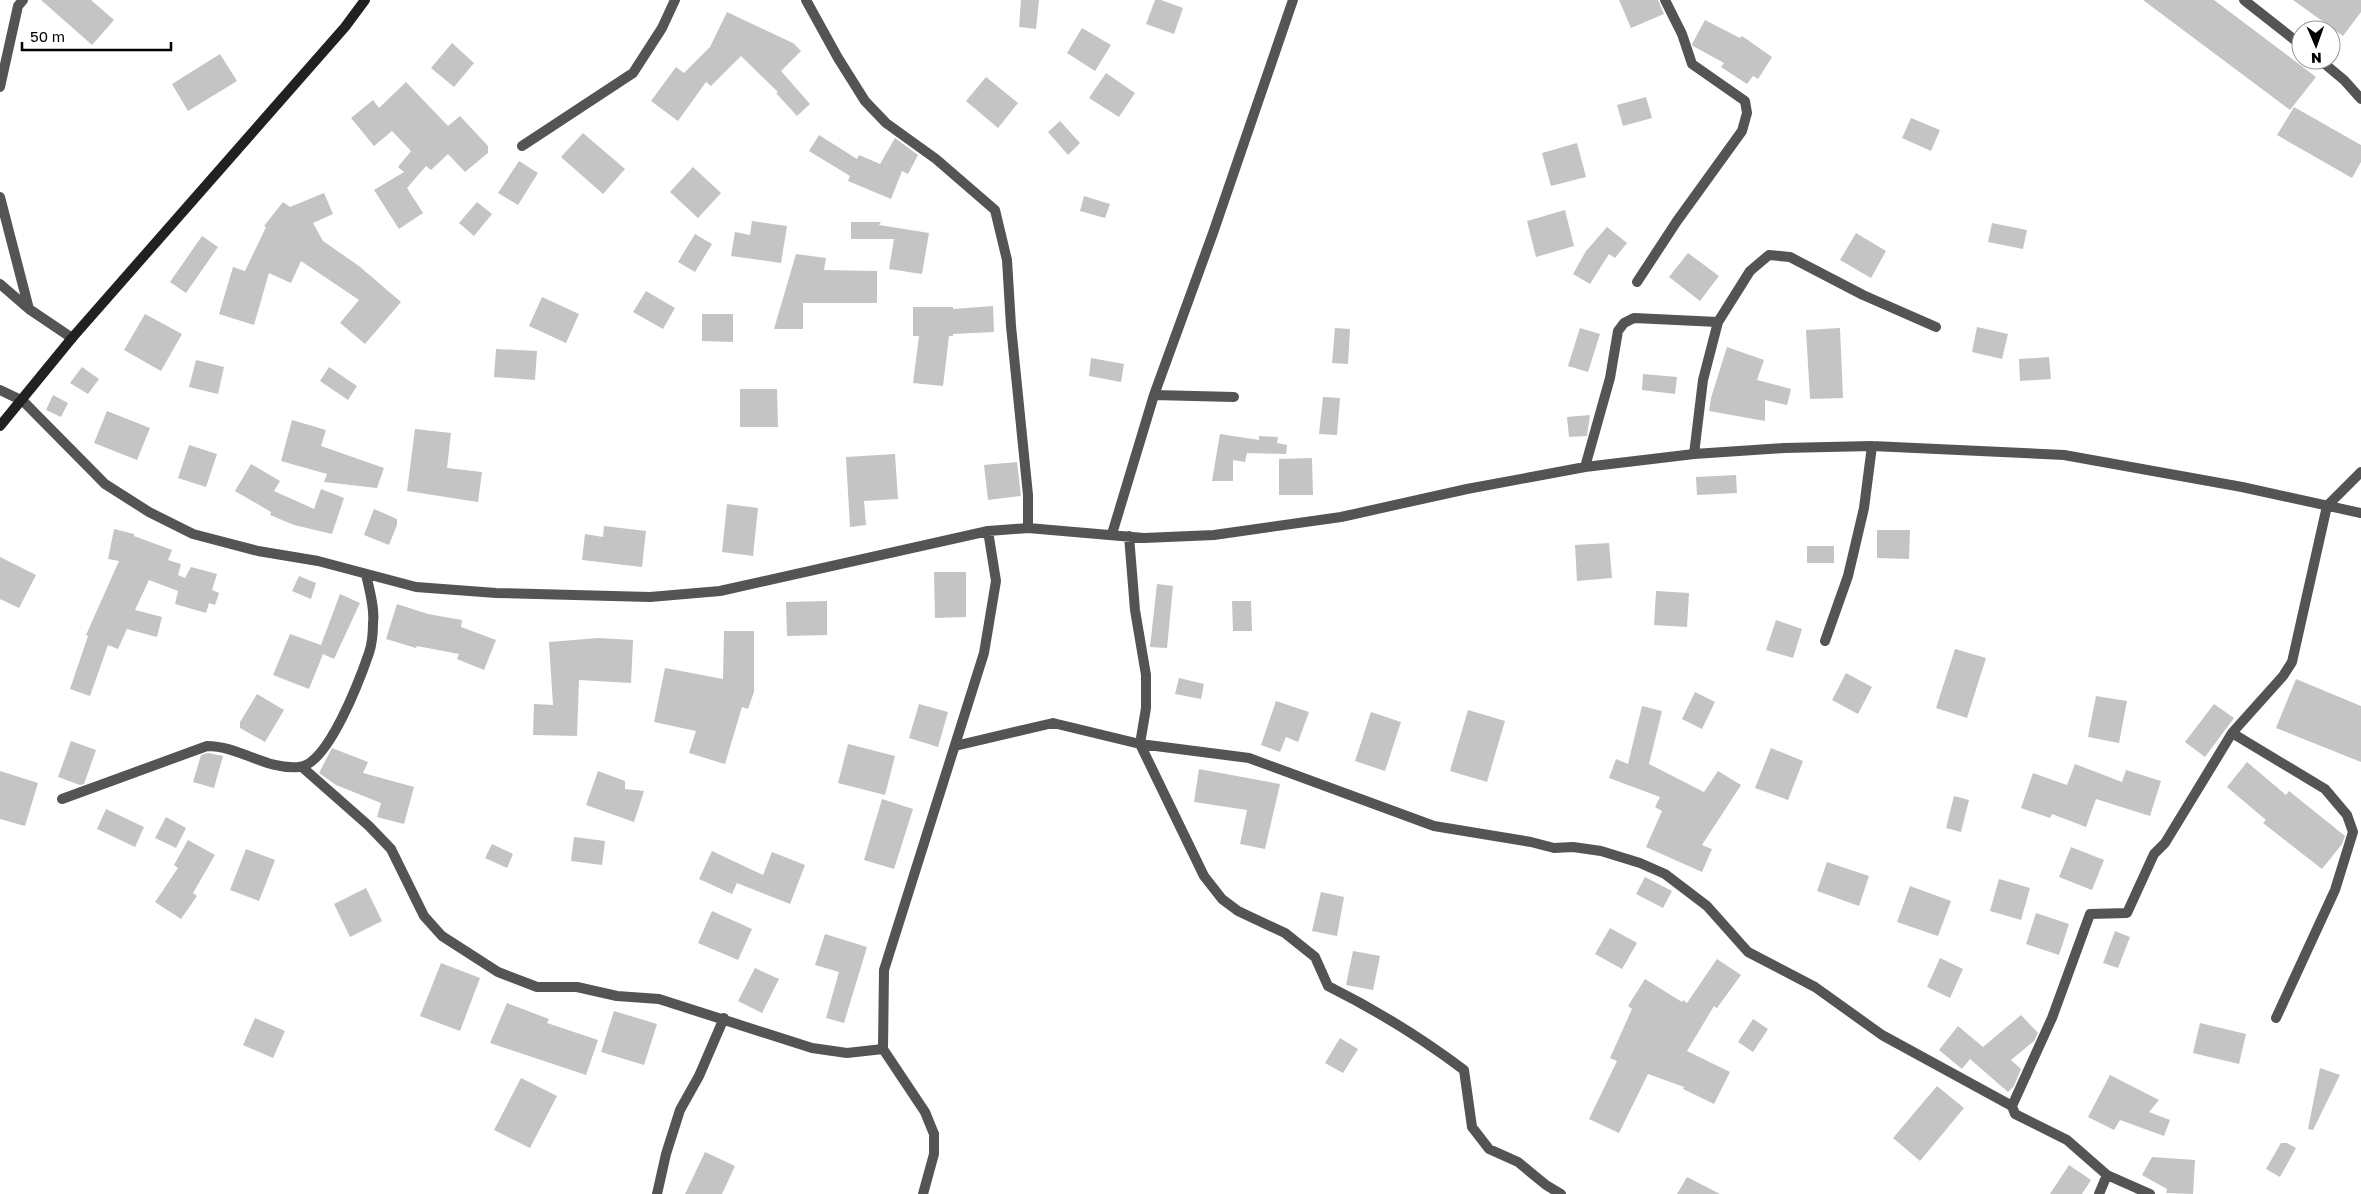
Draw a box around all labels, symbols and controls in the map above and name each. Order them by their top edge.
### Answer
scale bar [22,20,171,52]
north arrow [2291,20,2341,70]
text: 50 m [30,27,65,45]
text: N [2311,50,2322,67]

